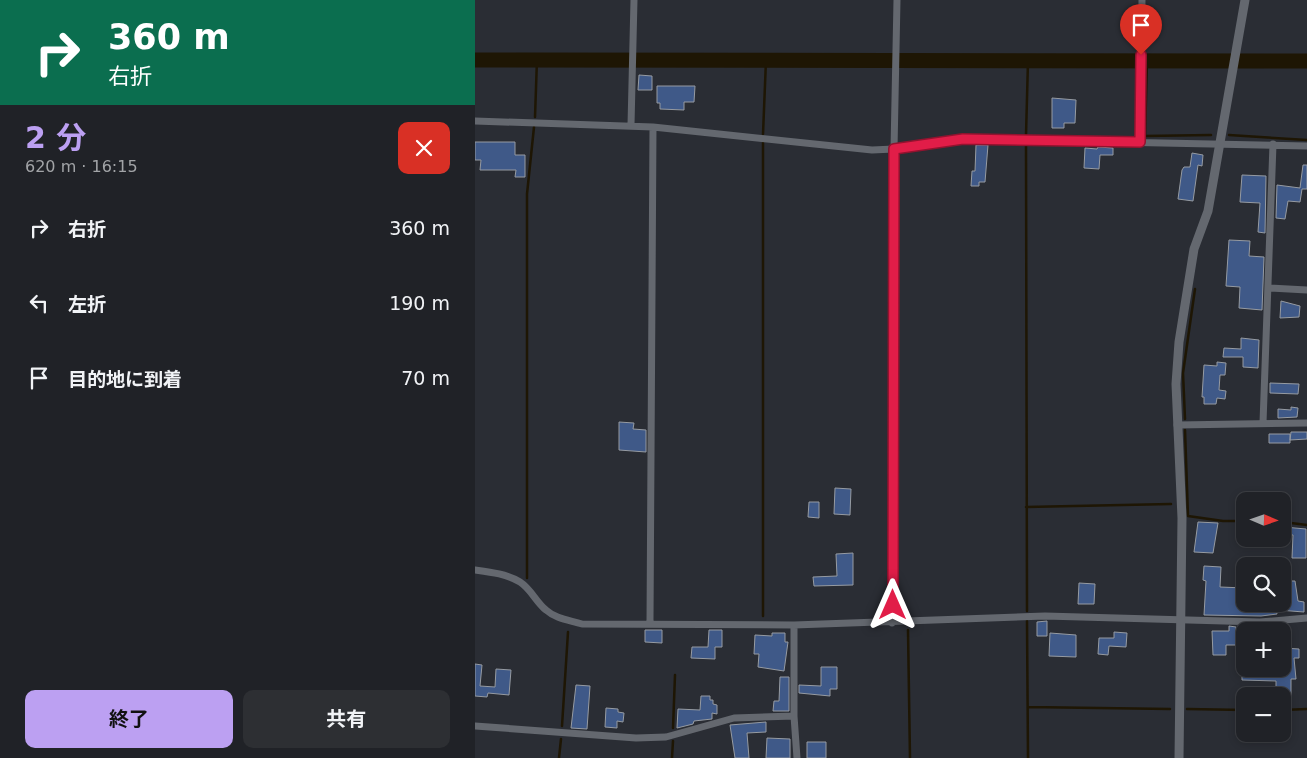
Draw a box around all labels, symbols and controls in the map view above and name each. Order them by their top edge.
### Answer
pin [1120,4,1162,55]
icon: arrive [1127,11,1155,39]
text: 360 m [108,17,230,57]
icon: right [25,20,90,85]
text: 右折 [108,64,152,89]
text: 2 分 [25,120,86,155]
button: close [398,122,450,174]
text: 620 m · 16:15 [25,157,138,176]
icon: right [25,214,53,242]
text: 360 m [389,217,450,239]
text: 右折 [68,218,106,240]
icon: left [25,289,53,317]
text: 190 m [389,292,450,314]
text: 左折 [68,293,106,315]
icon: arrive [25,364,53,392]
text: 70 m [401,367,450,389]
text: 目的地に到着 [68,368,182,390]
north arrow [1236,492,1291,548]
map controls [1236,492,1291,742]
button: search [1236,557,1291,612]
position arrow [866,578,918,630]
button: + [1236,622,1291,677]
button: − [1236,687,1291,742]
button: 終了 [25,690,233,748]
button: 共有 [243,690,450,748]

